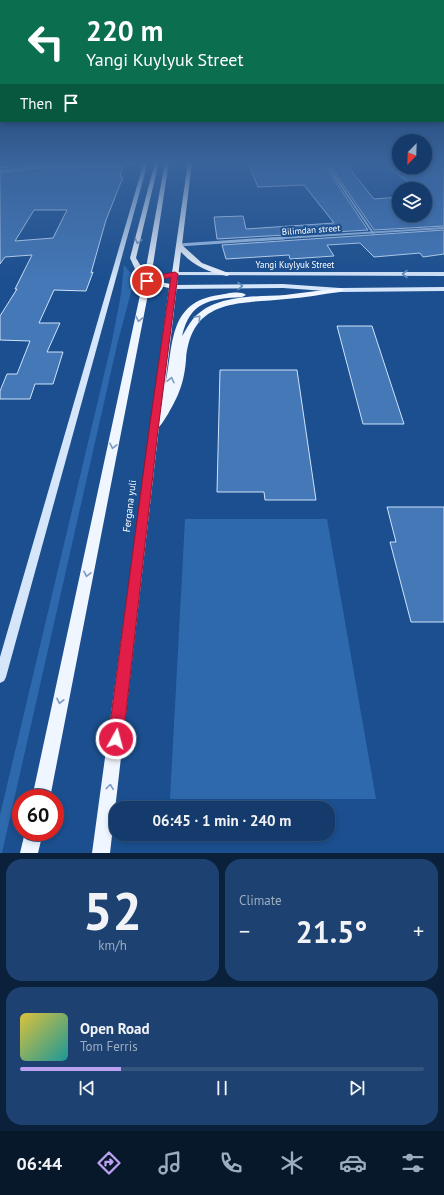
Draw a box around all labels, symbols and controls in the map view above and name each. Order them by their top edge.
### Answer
text: 220 m [86,12,163,49]
icon: left [20,16,72,68]
text: Yangi Kuylyuk Street [86,48,244,71]
icon: arrive [60,92,82,114]
text: Then [20,94,52,113]
north arrow [392,134,432,174]
map controls [392,134,432,222]
button: layers [392,182,432,222]
street label: Bilimdan street [281,222,341,237]
one-way arrow [134,238,142,244]
street label: Yangi Kuylyuk Street [256,259,334,270]
pin [130,264,164,298]
icon: arrive [136,270,158,292]
one-way arrow [402,270,408,278]
one-way arrow [237,282,243,291]
one-way arrow [194,315,201,323]
one-way arrow [135,316,143,322]
one-way arrow [166,376,174,383]
one-way arrow [109,443,117,450]
street label: Fergana yuli [120,479,139,533]
one-way arrow [83,571,91,577]
one-way arrow [57,698,65,704]
position arrow [95,718,137,760]
one-way arrow [105,783,114,790]
speed limit sign: 60 [12,789,64,841]
text: 06:45 · 1 min · 240 m [153,811,291,830]
text: 52 [83,877,142,944]
text: Climate [239,892,282,909]
text: 21.5° [296,912,367,951]
text: − [239,917,250,945]
text: + [413,917,424,945]
text: km/h [98,937,127,954]
text: Open Road [80,1019,150,1038]
text: Tom Ferris [80,1038,138,1055]
icon: previous [76,1077,98,1099]
icon: pause [211,1077,233,1099]
icon: next [346,1077,368,1099]
icon: directions [95,1149,123,1177]
icon: music [156,1149,184,1177]
icon: phone [217,1149,245,1177]
icon: climate [278,1149,306,1177]
icon: car [339,1149,367,1177]
icon: filters [399,1149,427,1177]
text: 06:44 [16,1152,62,1175]

